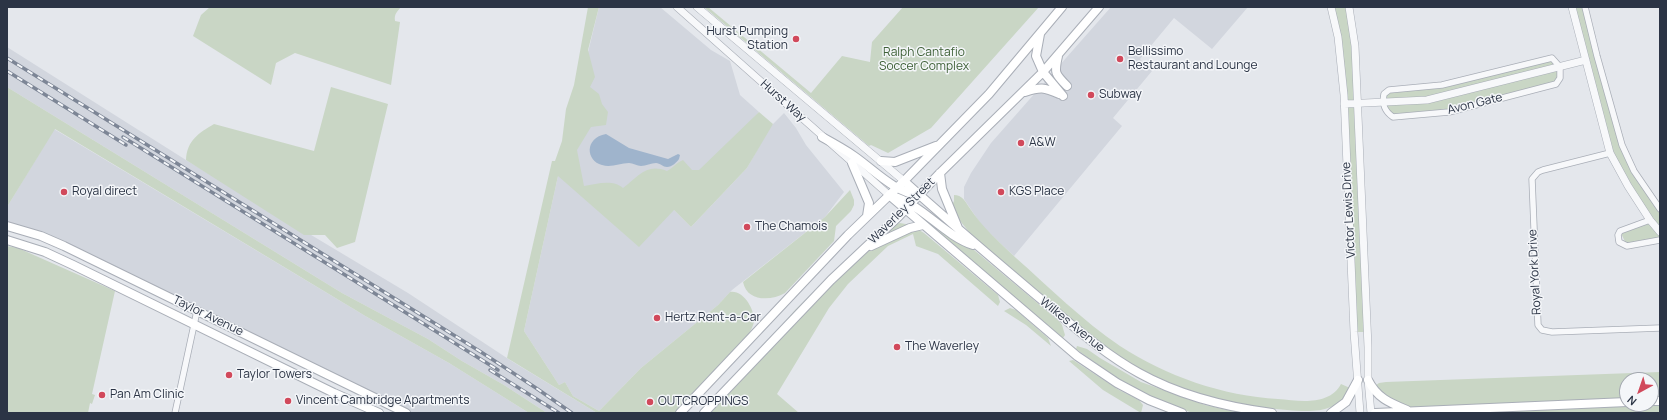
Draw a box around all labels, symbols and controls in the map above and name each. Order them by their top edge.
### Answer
place label: Hurst Pumping Station [706,25,788,53]
marker: Hurst Pumping Station [791,34,801,44]
place label: Bellissimo Restaurant and Lounge [1128,45,1257,73]
park label: Ralph Cantafio Soccer Complex [879,46,969,74]
marker: Bellissimo Restaurant and Lounge [1115,54,1125,64]
street label: Hurst Way [757,77,809,125]
place label: Subway [1099,88,1142,102]
marker: Subway [1086,90,1096,100]
street label: Avon Gate [1446,90,1504,118]
place label: A&W [1029,136,1056,150]
marker: A&W [1016,138,1026,148]
street label: Victor Lewis Drive [1339,161,1359,259]
street label: Waverley Street [866,175,938,247]
place label: Royal direct [72,185,137,199]
place label: KGS Place [1009,185,1064,199]
marker: Royal direct [59,187,69,197]
marker: KGS Place [996,187,1006,197]
place label: The Chamois [755,220,827,234]
marker: The Chamois [742,222,752,232]
street label: Royal York Drive [1526,229,1544,315]
street label: Taylor Avenue [170,293,246,339]
street label: Wilkes Avenue [1037,294,1107,356]
place label: Hertz Rent-a-Car [665,311,761,325]
marker: Hertz Rent-a-Car [652,313,662,323]
place label: The Waverley [905,340,979,354]
marker: The Waverley [892,342,902,352]
place label: Taylor Towers [237,368,312,382]
marker: Taylor Towers [224,370,234,380]
north arrow [1619,372,1659,412]
place label: Pan Am Clinic [110,388,184,402]
marker: Pan Am Clinic [97,390,107,400]
text: N [1624,393,1639,409]
place label: Vincent Cambridge Apartments [296,394,470,408]
place label: OUTCROPPINGS [658,395,748,409]
marker: Vincent Cambridge Apartments [283,396,293,406]
marker: OUTCROPPINGS [645,397,655,407]

